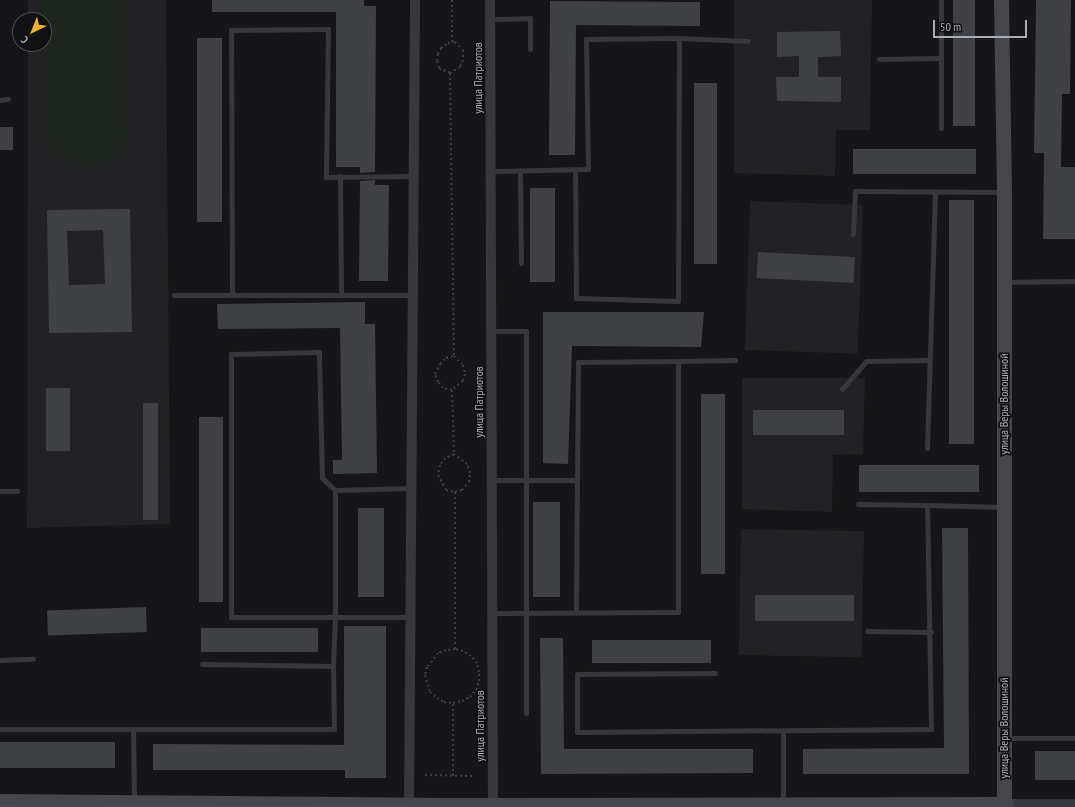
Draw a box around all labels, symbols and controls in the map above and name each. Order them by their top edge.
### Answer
north arrow [12,12,52,52]
scale bar [935,12,1029,38]
text: 50 m [940,19,961,34]
text: С [18,33,31,47]
street label: улица Патриотов [471,42,485,114]
street label: улица Веры Волошиной [997,354,1011,454]
street label: улица Патриотов [472,366,486,438]
street label: улица Веры Волошиной [997,678,1011,778]
street label: улица Патриотов [473,690,487,762]

